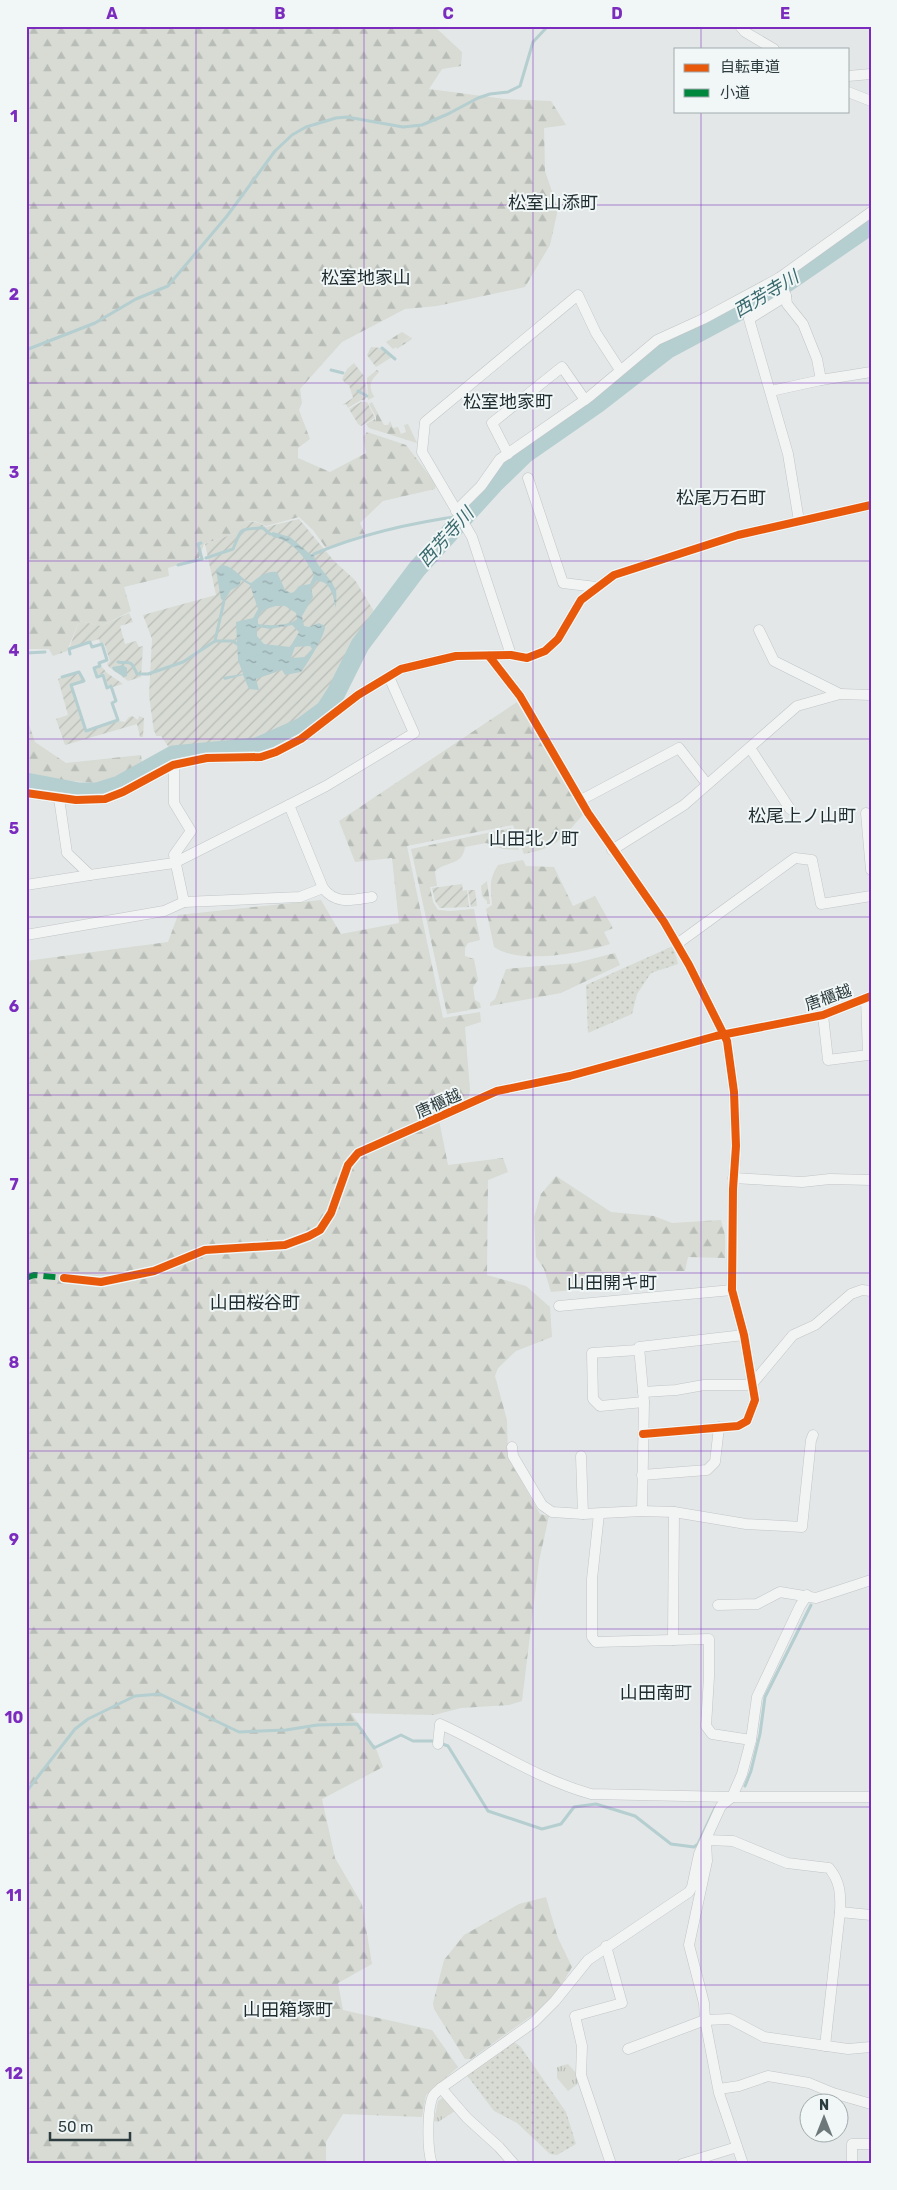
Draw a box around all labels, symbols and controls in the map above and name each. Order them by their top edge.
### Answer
text: A [106,4,118,23]
text: B [274,4,286,23]
text: C [442,4,454,23]
text: D [611,4,623,23]
text: E [780,4,790,23]
legend [674,48,850,112]
text: 自転車道 [720,58,780,76]
text: 小道 [720,84,750,102]
text: 1 [10,107,18,126]
district label: 松室山添町 [508,192,598,214]
water label: 西芳寺川 [729,265,804,322]
district label: 松室地家山 [321,267,411,289]
text: 2 [9,285,19,304]
district label: 松室地家町 [463,391,553,413]
text: 3 [9,463,19,482]
district label: 松尾万石町 [676,487,766,509]
water label: 西芳寺川 [414,501,480,571]
text: 4 [9,641,20,660]
district label: 松尾上ノ山町 [748,805,856,827]
text: 5 [9,819,19,838]
district label: 山田北ノ町 [489,828,579,850]
street label: 唐櫃越 [802,981,854,1014]
text: 6 [9,997,19,1016]
street label: 唐櫃越 [412,1085,464,1122]
text: 7 [9,1175,19,1194]
district label: 山田開キ町 [567,1272,657,1294]
district label: 山田桜谷町 [210,1292,300,1314]
text: 8 [9,1353,20,1372]
text: 9 [9,1530,19,1549]
district label: 山田南町 [620,1682,692,1704]
text: 10 [5,1708,24,1727]
text: 11 [6,1886,22,1905]
district label: 山田箱塚町 [243,1999,333,2021]
text: 12 [5,2064,23,2083]
north arrow [800,2092,850,2142]
text: N [819,2097,829,2114]
scale bar [50,2110,130,2142]
text: 50 m [58,2118,93,2136]

